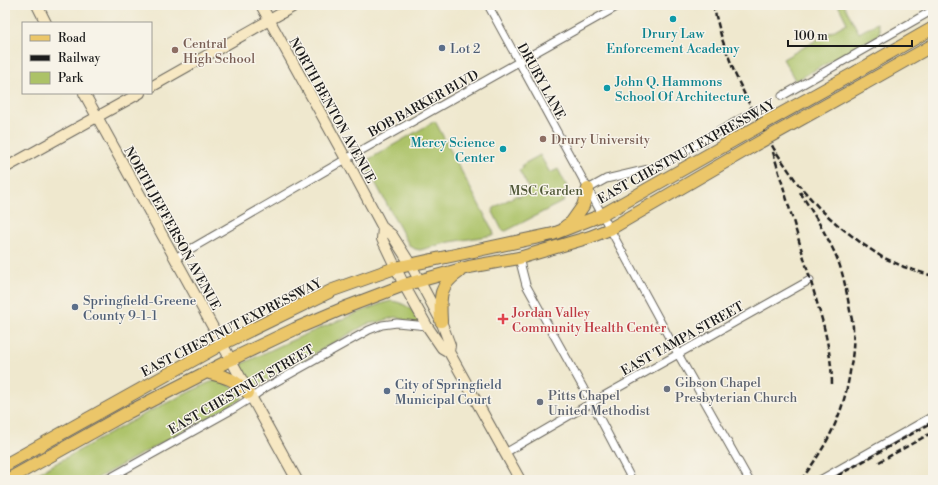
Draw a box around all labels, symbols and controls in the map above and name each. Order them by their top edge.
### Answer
marker: Drury Law Enforcement Academy [668,14,678,24]
legend [22,22,152,94]
scale bar [788,22,912,48]
place label: Drury Law Enforcement Academy [606,26,740,57]
text: 100 m [794,29,828,44]
text: Road [58,31,86,46]
street label: NORTH BENTON AVENUE [285,35,379,186]
place label: Central High School [183,36,255,67]
street label: DRURY LANE [514,40,569,123]
place label: Lot 2 [450,41,481,57]
marker: Lot 2 [437,43,447,53]
marker: Central High School [170,45,180,55]
text: Railway [58,51,100,66]
street label: BOB BARKER BLVD [365,67,481,141]
text: Park [58,71,84,86]
place label: John Q. Hammons School Of Architecture [614,74,750,105]
marker: John Q. Hammons School Of Architecture [602,83,612,93]
street label: EAST CHESTNUT EXPRESSWAY [595,96,779,207]
place label: Drury University [551,132,651,148]
marker: Drury University [538,134,548,144]
place label: Mercy Science Center [410,135,495,166]
street label: NORTH JEFFERSON AVENUE [120,144,224,313]
marker: Mercy Science Center [498,144,508,154]
park label: MSC Garden [509,183,583,199]
street label: EAST CHESTNUT EXPRESSWAY [139,275,326,381]
place label: Springfield-Greene County 9-1-1 [83,293,197,324]
street label: EAST TAMPA STREET [618,298,747,379]
marker: Springfield-Greene County 9-1-1 [70,302,80,312]
place label: Jordan Valley Community Health Center [511,305,667,336]
marker: Jordan Valley Community Health Center [497,313,509,325]
street label: EAST CHESTNUT STREET [166,342,317,438]
place label: Gibson Chapel Presbyterian Church [675,375,797,406]
place label: City of Springfield Municipal Court [395,377,502,408]
marker: Gibson Chapel Presbyterian Church [662,384,672,394]
marker: City of Springfield Municipal Court [382,386,392,396]
place label: Pitts Chapel United Methodist [548,388,651,419]
marker: Pitts Chapel United Methodist [535,397,545,407]

